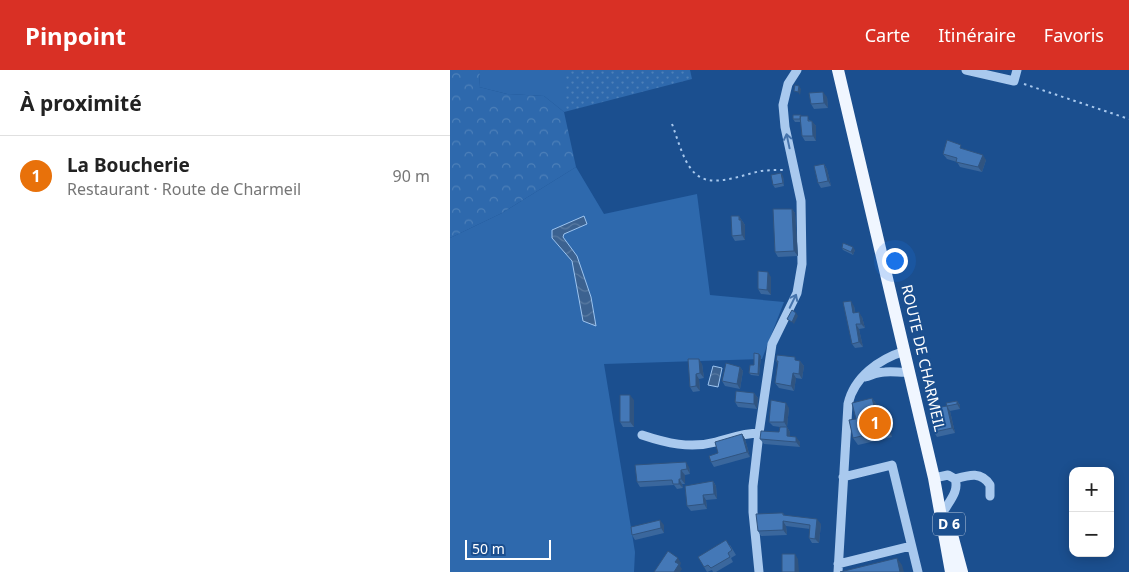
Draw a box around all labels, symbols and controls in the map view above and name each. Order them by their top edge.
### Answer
text: Pinpoint [25,19,126,52]
text: Carte [865,23,910,47]
text: Itinéraire [938,23,1016,47]
text: Favoris [1044,23,1104,47]
text: À proximité [20,89,142,117]
one-way arrow [783,133,792,149]
text: La Boucherie [67,152,190,178]
text: 1 [31,165,41,187]
text: 90 m [393,165,430,187]
text: Restaurant · Route de Charmeil [67,178,301,200]
your location [882,248,908,274]
street label: ROUTE DE CHARMEIL [897,282,951,433]
one-way arrow [789,293,799,308]
pin: 1 [859,404,891,442]
map controls [1069,467,1114,557]
button: + [1069,467,1114,512]
road number: D 6 [933,512,965,536]
button: − [1069,512,1114,557]
scale bar [465,537,551,560]
text: 50 m [472,539,505,558]

